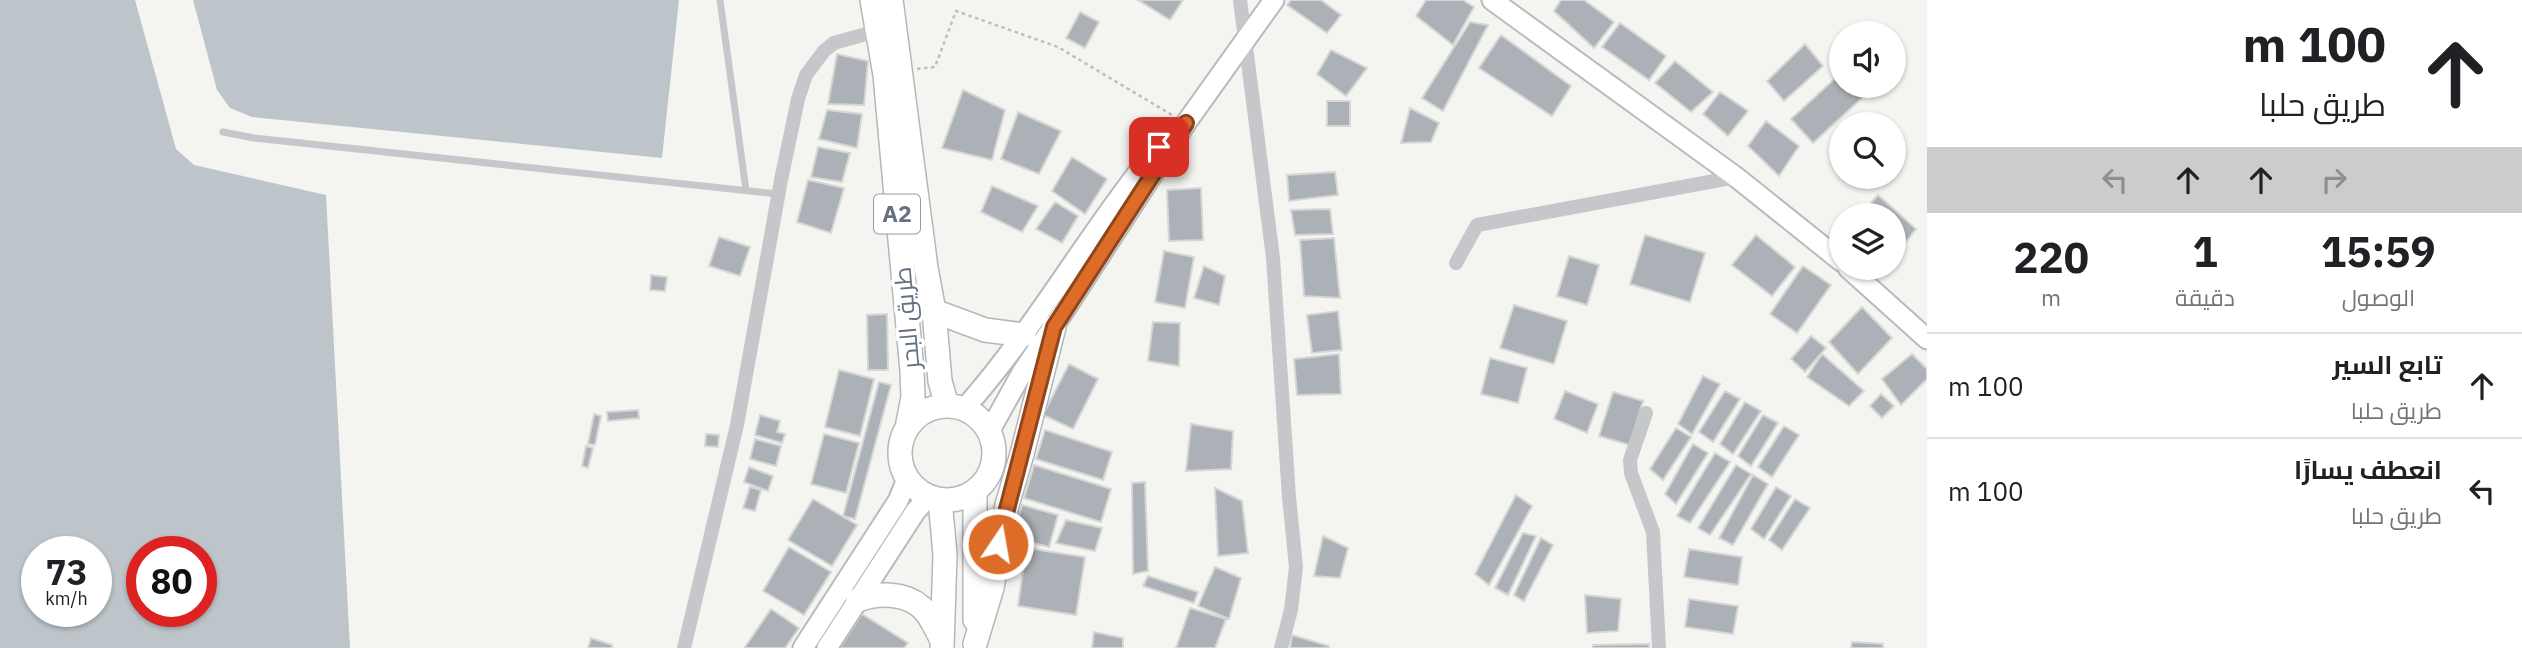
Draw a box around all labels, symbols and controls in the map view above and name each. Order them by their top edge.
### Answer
text: 100 m [2242,12,2386,75]
map controls [1829,21,1906,280]
button: sound [1829,21,1906,98]
icon: ahead [2410,28,2501,119]
text: طريق حلبا [2259,83,2386,125]
button: search [1829,112,1906,189]
pin [1129,117,1189,177]
icon: arrive [1140,128,1178,166]
icon: left [2096,161,2134,199]
icon: ahead [2169,161,2207,199]
icon: ahead [2242,161,2280,199]
icon: right [2315,161,2353,199]
road number: A2 [874,195,920,234]
button: layers [1829,203,1906,280]
text: 1 [2192,224,2218,279]
text: 15:59 [2321,224,2436,279]
text: 220 [2013,230,2089,285]
street label: طريق البحر [886,266,927,372]
text: m [2041,282,2061,312]
text: دقيقة [2175,282,2235,312]
text: الوصول [2342,282,2415,312]
text: تابع السير [2332,347,2442,381]
icon: ahead [2463,367,2501,405]
text: 100 m [1948,369,2024,403]
text: طريق حلبا [2351,395,2442,425]
text: انعطف يسارًا [2294,452,2442,486]
icon: left [2463,472,2501,510]
text: 100 m [1948,474,2024,508]
text: طريق حلبا [2351,500,2442,530]
position arrow [961,507,1035,581]
speed limit sign: 80 [126,536,217,627]
text: 73 [45,549,88,595]
text: km/h [45,587,88,610]

